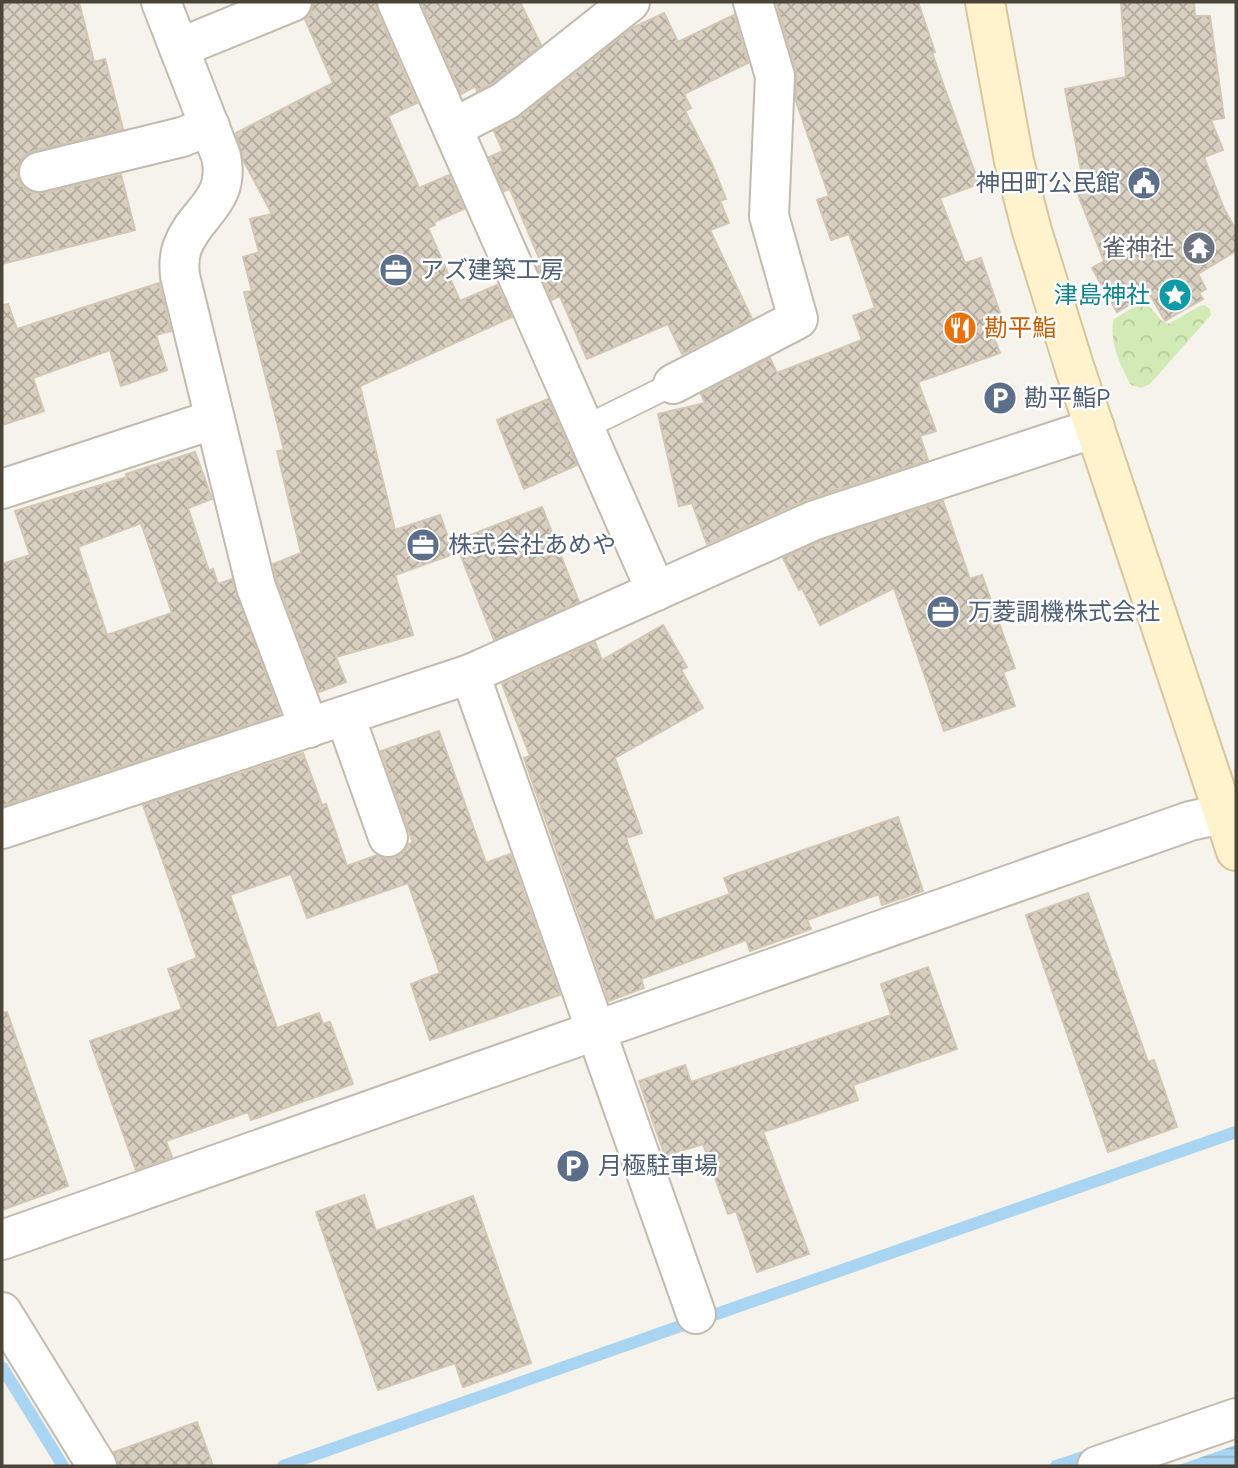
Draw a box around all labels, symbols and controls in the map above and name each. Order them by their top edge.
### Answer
public building icon: 神田町公民館 [1125,164,1163,202]
place label: 神田町公民館 [976,169,1120,196]
temple icon: 雀神社 [1180,229,1218,267]
place label: 雀神社 [1102,234,1174,261]
office icon: アズ建築工房 [377,251,415,289]
place label: アズ建築工房 [420,256,564,283]
place icon: 津島神社 [1156,276,1194,314]
place label: 津島神社 [1054,281,1150,308]
restaurant icon: 勘平鮨 [941,309,979,347]
place label: 勘平鮨 [984,314,1056,341]
parking icon: 勘平鮨P [981,379,1019,417]
place label: 勘平鮨P [1024,384,1110,411]
office icon: 株式会社あめや [404,526,442,564]
place label: 株式会社あめや [448,531,616,558]
office icon: 万菱調機株式会社 [924,593,962,631]
place label: 万菱調機株式会社 [968,598,1160,625]
parking icon: 月極駐車場 [554,1147,592,1185]
place label: 月極駐車場 [598,1152,718,1179]

